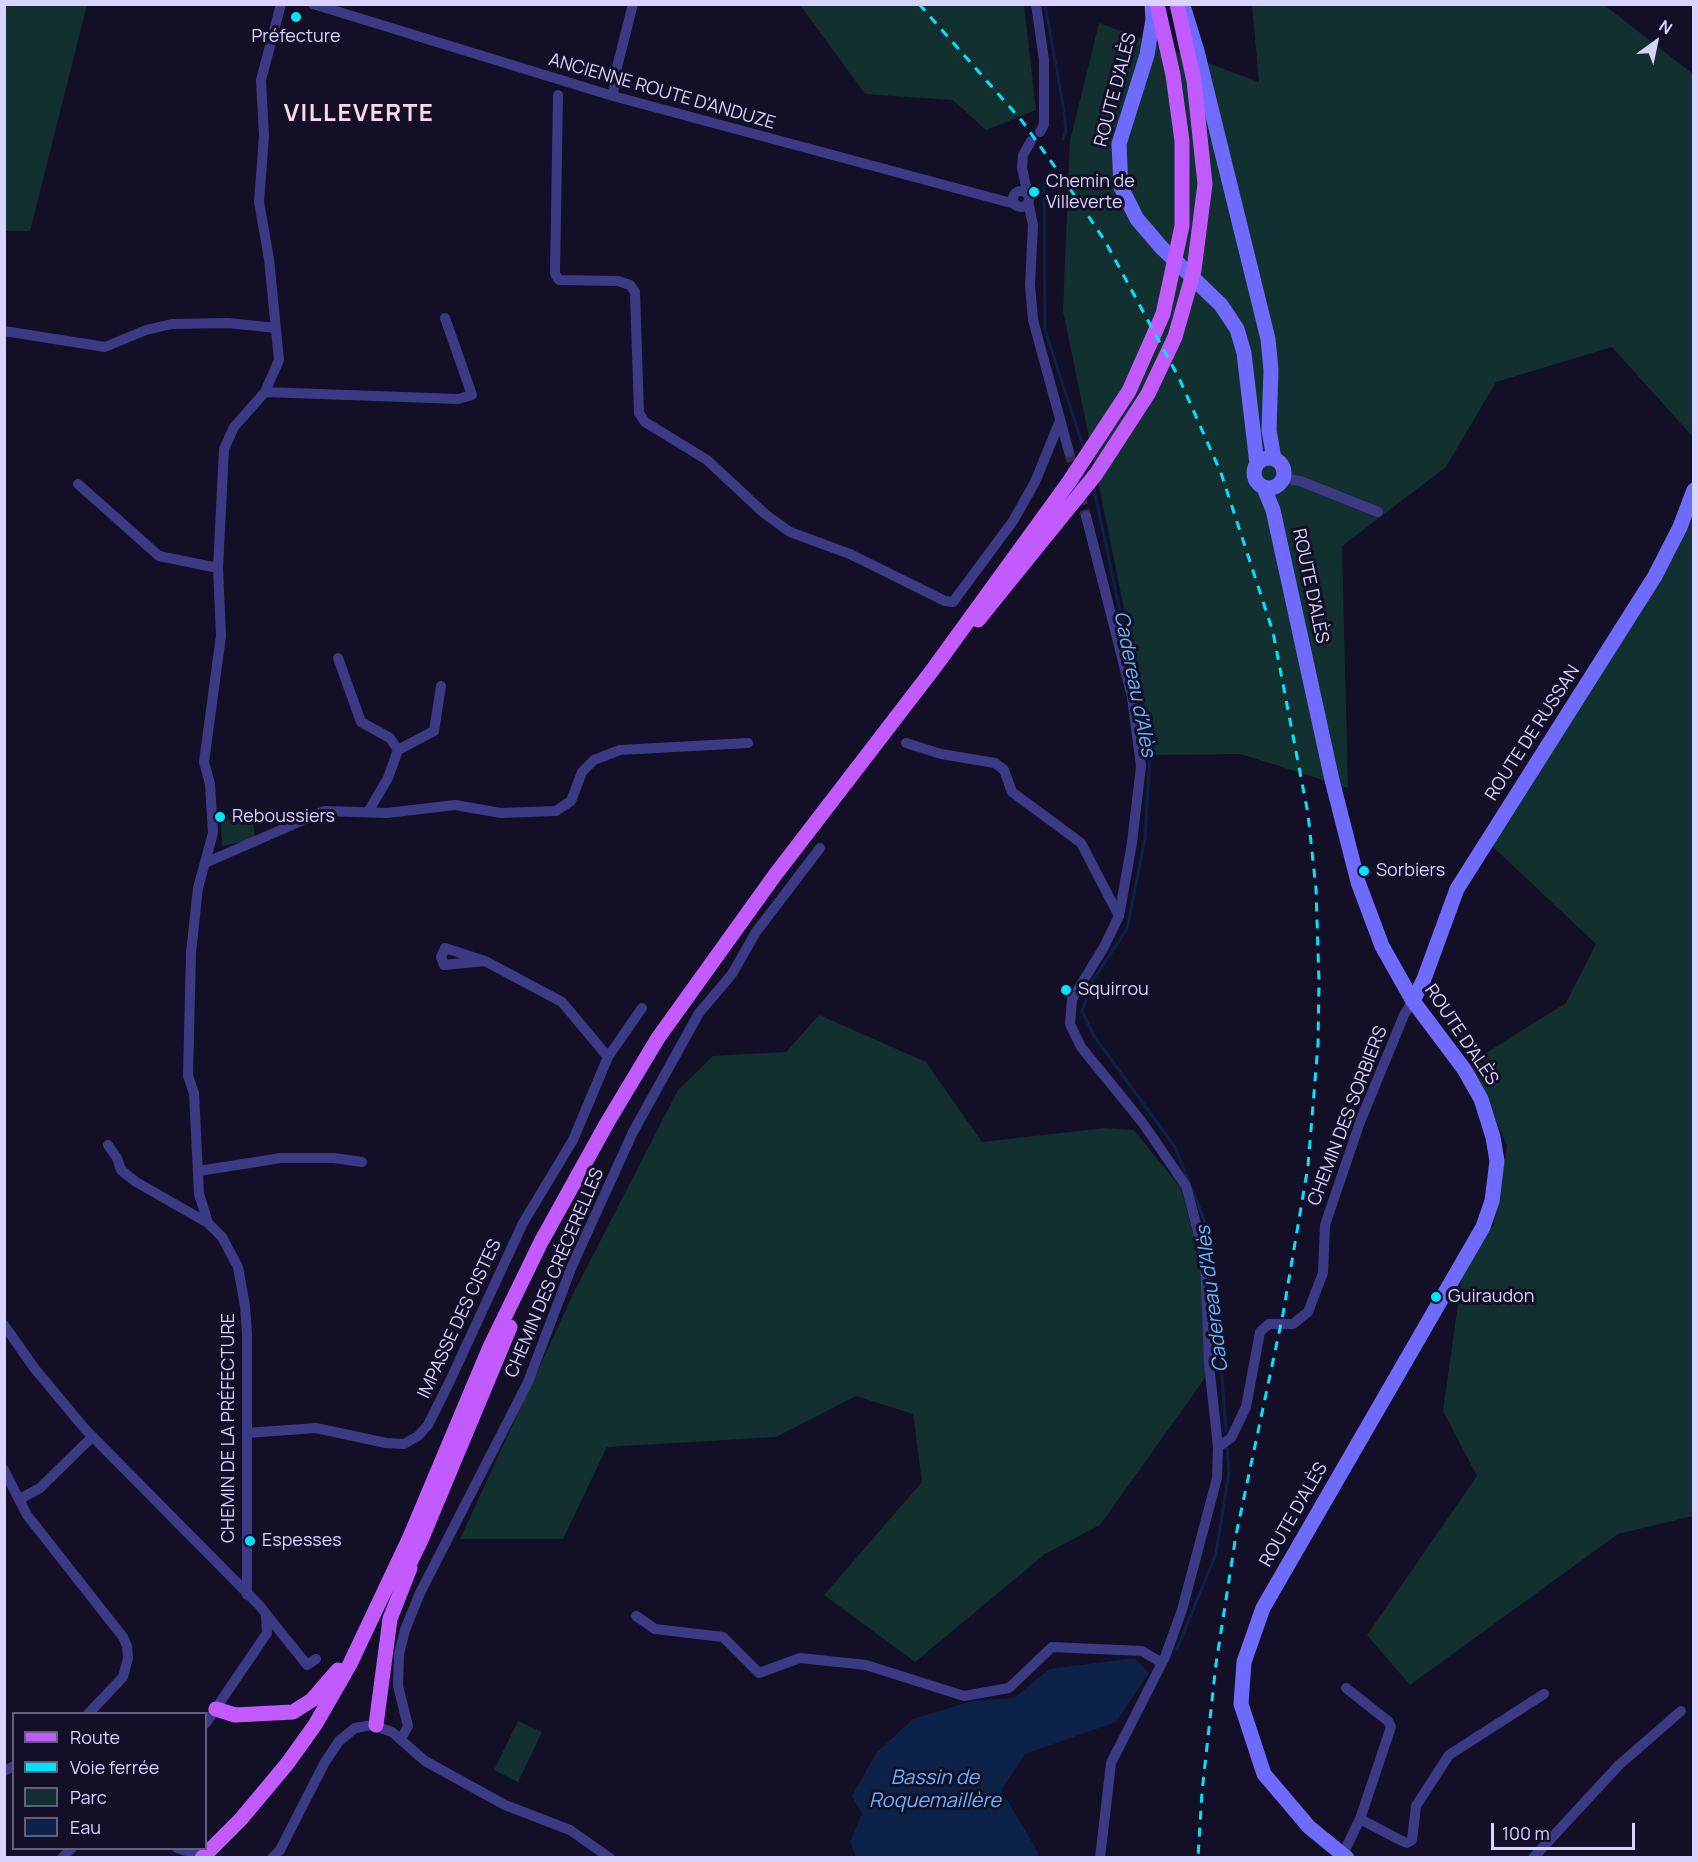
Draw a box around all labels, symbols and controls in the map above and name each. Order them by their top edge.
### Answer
marker: Préfecture [289,10,303,24]
north arrow [1626,12,1686,72]
text: N [1655,15,1677,39]
place label: Préfecture [251,26,341,48]
street label: ROUTE D'ALÈS [1090,31,1142,149]
street label: ANCIENNE ROUTE D'ANDUZE [546,49,778,135]
district label: VILLEVERTE [284,100,434,128]
place label: Chemin de Villeverte [1046,171,1135,213]
marker: Chemin de Villeverte [1027,185,1041,199]
street label: ROUTE D'ALÈS [1287,527,1333,645]
water label: Cadereau d'Alès [1108,609,1160,759]
street label: ROUTE DE RUSSAN [1481,661,1585,805]
place label: Reboussiers [232,806,335,828]
marker: Reboussiers [213,810,227,824]
place label: Sorbiers [1376,860,1445,882]
marker: Sorbiers [1357,864,1371,878]
place label: Squirrou [1078,979,1149,1001]
street label: ROUTE D'ALÈS [1419,981,1503,1089]
marker: Squirrou [1059,983,1073,997]
street label: CHEMIN DES SORBIERS [1304,1023,1392,1209]
street label: CHEMIN DES CRÉCERELLES [501,1165,609,1381]
water label: Cadereau d'Alès [1192,1224,1234,1374]
street label: IMPASSE DES CISTES [414,1236,506,1402]
place label: Guiraudon [1448,1286,1534,1308]
marker: Guiraudon [1429,1290,1443,1304]
street label: CHEMIN DE LA PRÉFECTURE [218,1313,240,1543]
street label: ROUTE D'ALÈS [1255,1459,1333,1571]
place label: Espesses [262,1530,342,1552]
marker: Espesses [243,1534,257,1548]
legend [12,1712,207,1850]
text: Route [70,1725,120,1749]
text: Voie ferrée [70,1755,159,1779]
water label: Bassin de Roquemaillère [869,1766,1001,1813]
text: Parc [70,1785,107,1809]
scale bar [1494,1811,1638,1849]
text: Eau [70,1815,101,1839]
text: 100 m [1502,1821,1550,1845]

